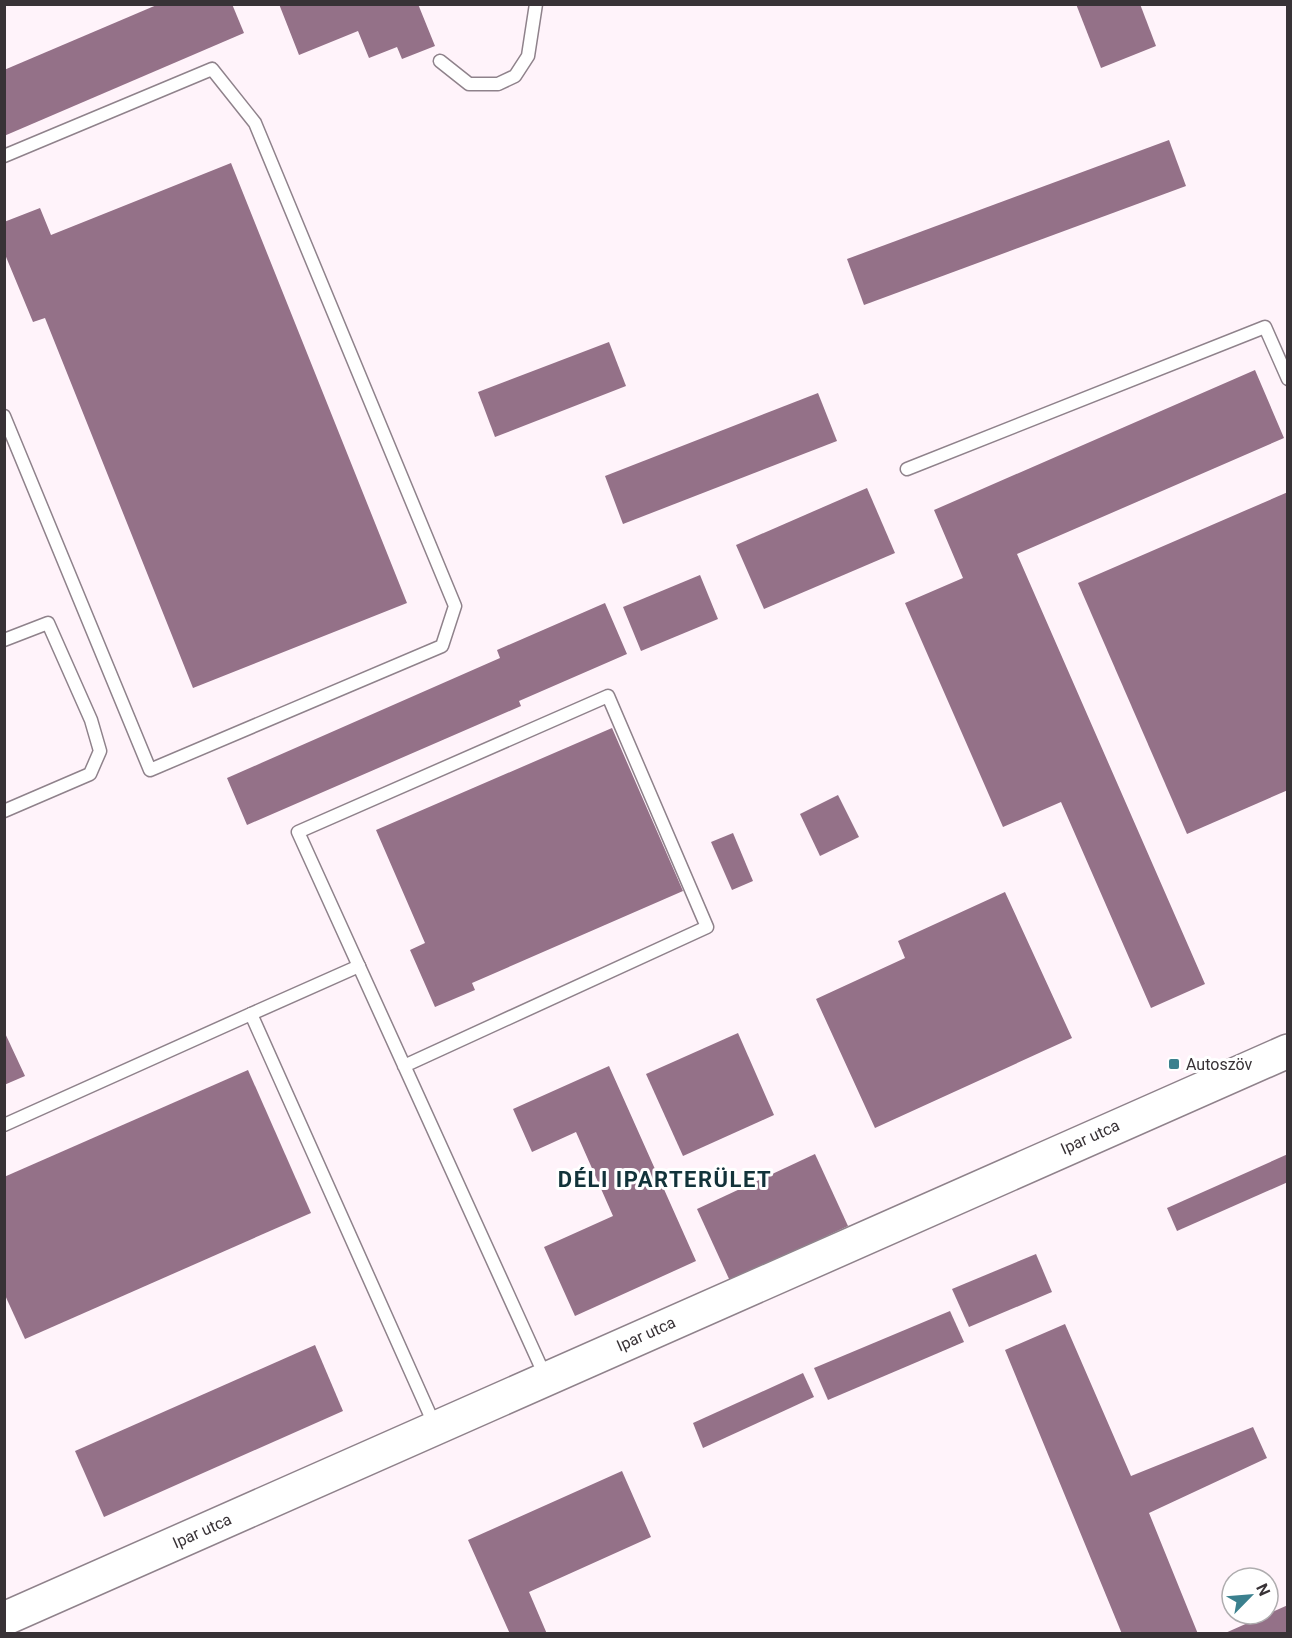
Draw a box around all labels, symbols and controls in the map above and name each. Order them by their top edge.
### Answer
place label: Autoszöv [1186,1055,1252,1074]
marker: Autoszöv [1167,1057,1181,1071]
street label: Ipar utca [1058,1116,1122,1158]
district label: DÉLI IPARTERÜLET [558,1167,772,1192]
street label: Ipar utca [614,1313,678,1355]
street label: Ipar utca [170,1510,234,1552]
north arrow [1220,1566,1280,1626]
text: N [1252,1581,1274,1599]

